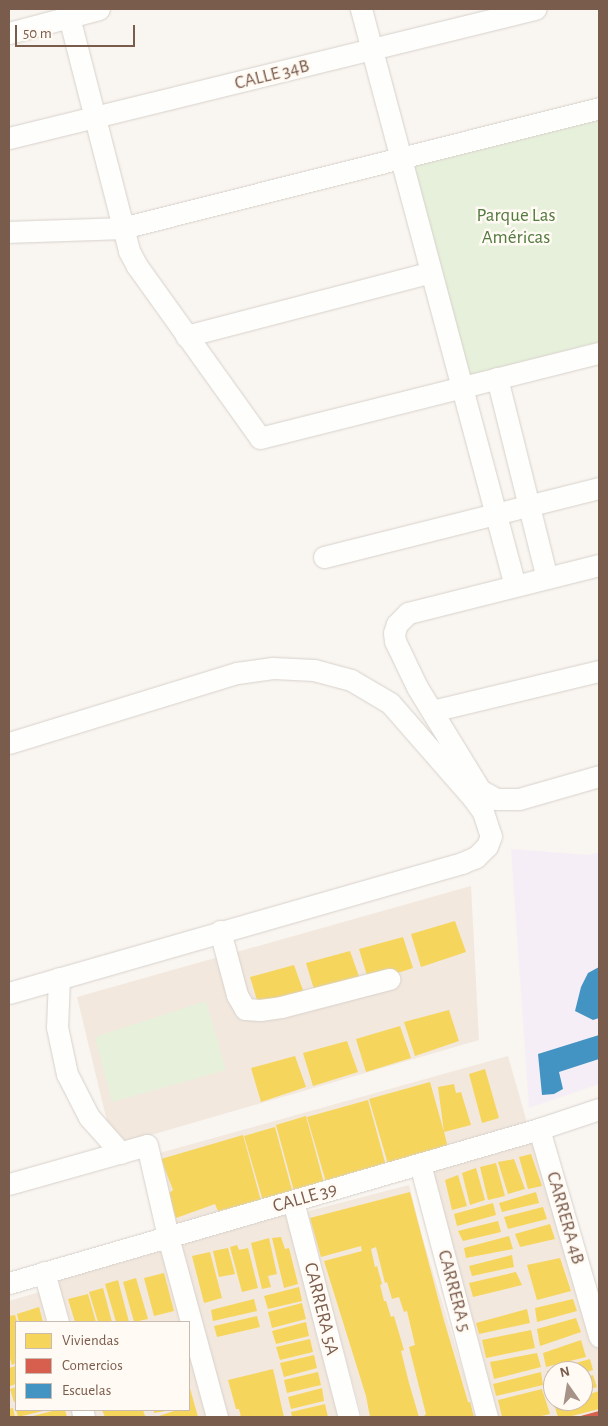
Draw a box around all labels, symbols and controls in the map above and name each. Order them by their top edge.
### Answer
scale bar [18,15,138,47]
text: 50 m [23,26,52,41]
street label: CALLE 34B [232,55,312,95]
park label: Parque Las Américas [476,205,556,249]
street label: CARRERA 4B [541,1169,589,1267]
street label: CALLE 39 [270,1178,340,1218]
street label: CARRERA 5 [432,1248,476,1334]
street label: CARRERA 5A [298,1260,344,1358]
legend [15,1321,190,1411]
text: Viviendas [62,1333,119,1348]
text: Comercios [62,1358,123,1373]
north arrow [543,1361,593,1411]
text: N [559,1364,571,1380]
text: Escuelas [62,1383,111,1398]

